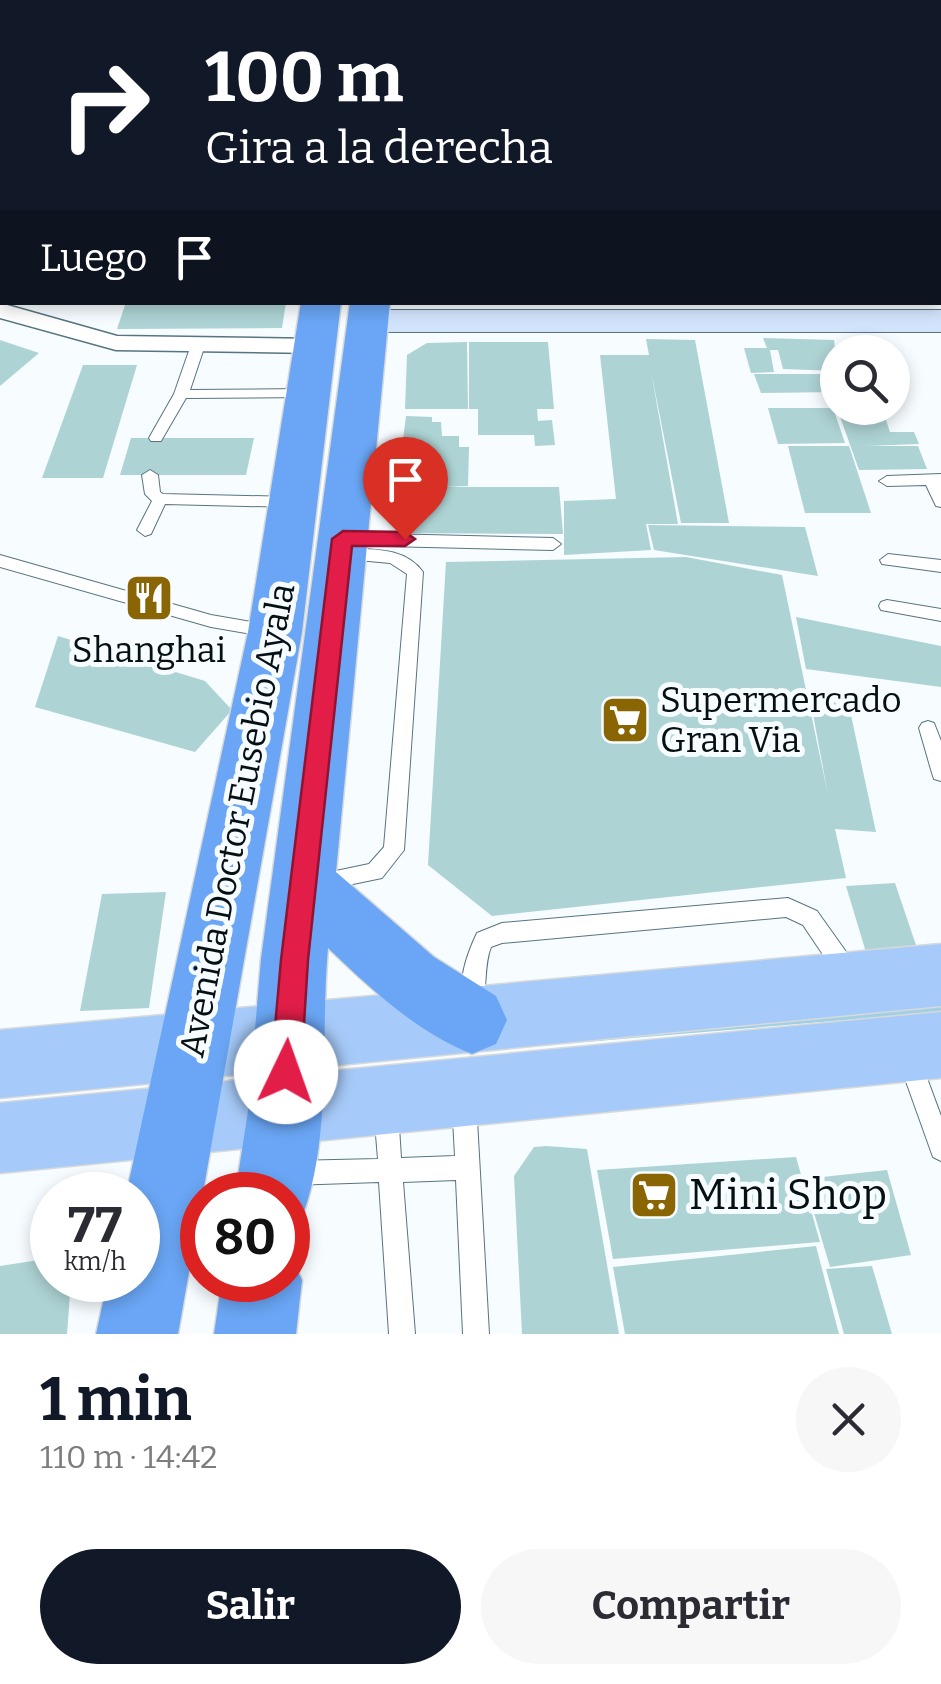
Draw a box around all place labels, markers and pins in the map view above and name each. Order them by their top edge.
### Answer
pin [363,437,448,540]
restaurant icon: Shanghai [123,572,175,624]
place label: Shanghai [72,629,226,671]
place label: Supermercado Gran Via [660,679,902,761]
supermarket icon: Supermercado Gran Via [599,694,651,746]
supermarket icon: Mini Shop [628,1169,680,1221]
place label: Mini Shop [689,1170,887,1220]

